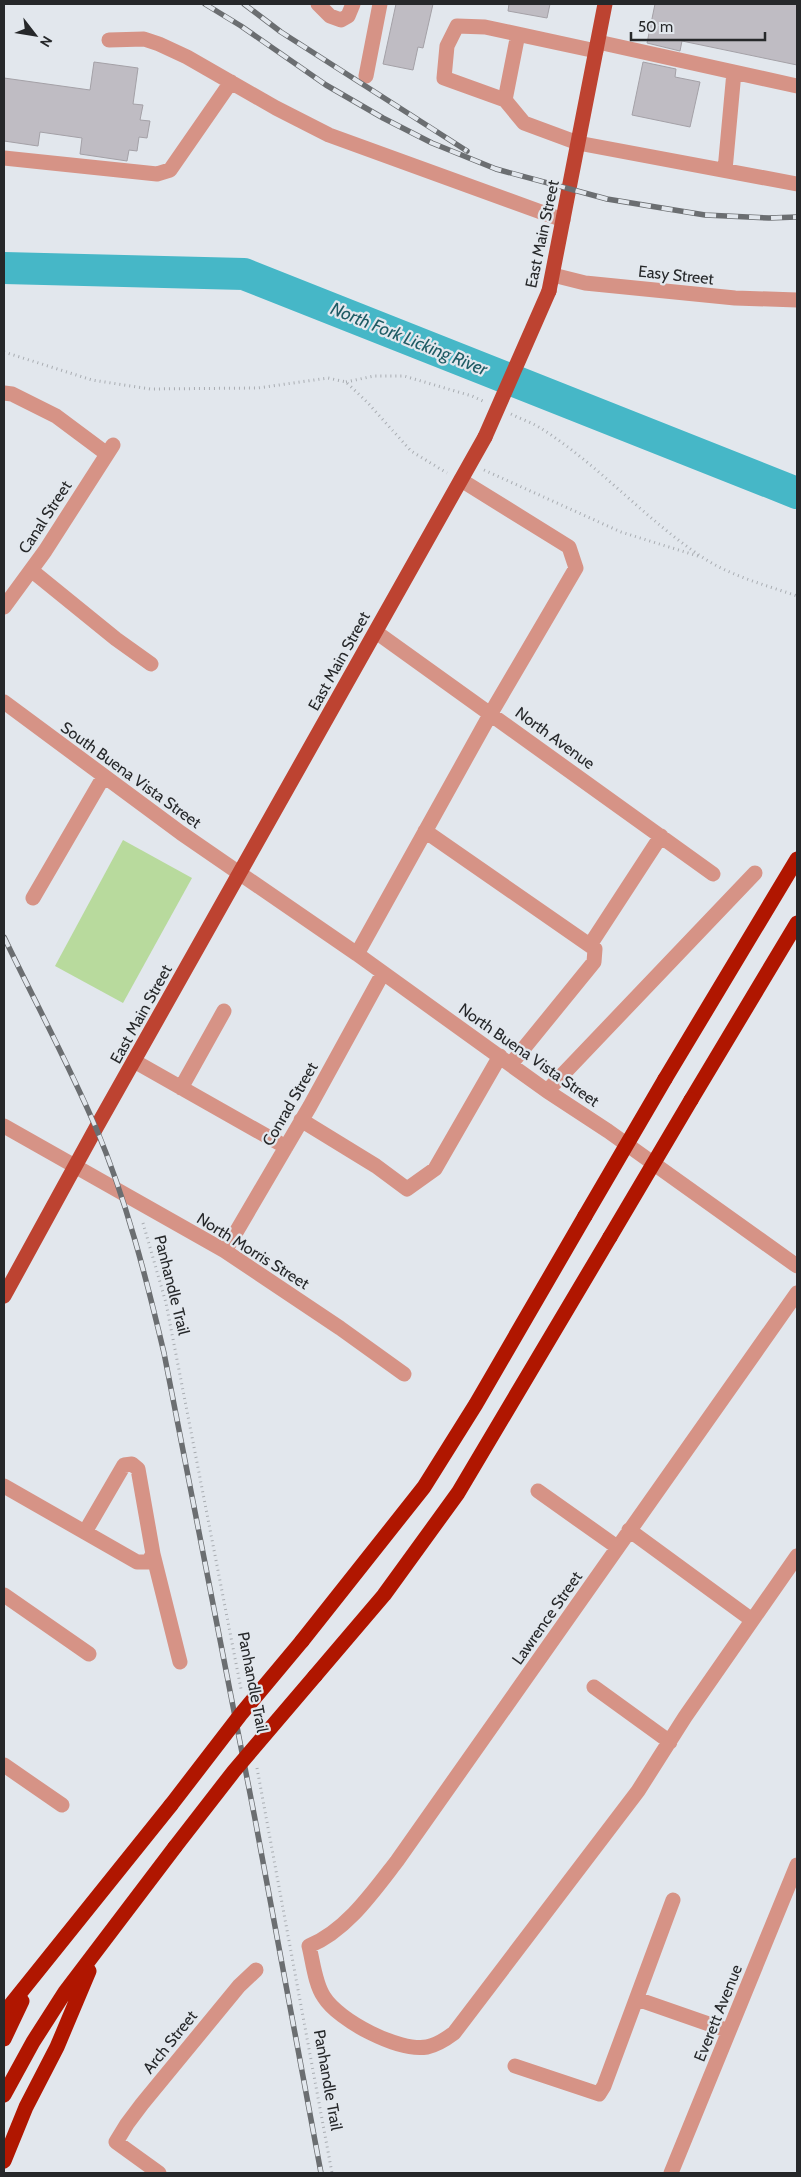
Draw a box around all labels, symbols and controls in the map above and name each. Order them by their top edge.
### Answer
north arrow [10,10,60,60]
scale bar [631,10,765,42]
text: 50 m [638,18,673,36]
text: N [36,33,56,51]
street label: East Main Street [521,178,563,290]
street label: Easy Street [637,262,715,288]
water label: North Fork Licking River [327,298,492,381]
street label: Canal Street [15,477,76,557]
street label: East Main Street [304,608,374,714]
street label: North Avenue [512,703,598,773]
street label: South Buena Vista Street [57,718,205,833]
street label: East Main Street [106,961,176,1067]
street label: North Buena Vista Street [455,999,603,1111]
street label: Conrad Street [258,1058,322,1149]
street label: North Morris Street [193,1209,313,1294]
street label: Panhandle Trail [150,1233,194,1337]
street label: Lawrence Street [508,1567,586,1668]
street label: Panhandle Trail [234,1630,272,1734]
street label: Everett Avenue [690,1962,746,2064]
street label: Arch Street [139,2006,201,2077]
street label: Panhandle Trail [310,2028,346,2132]

